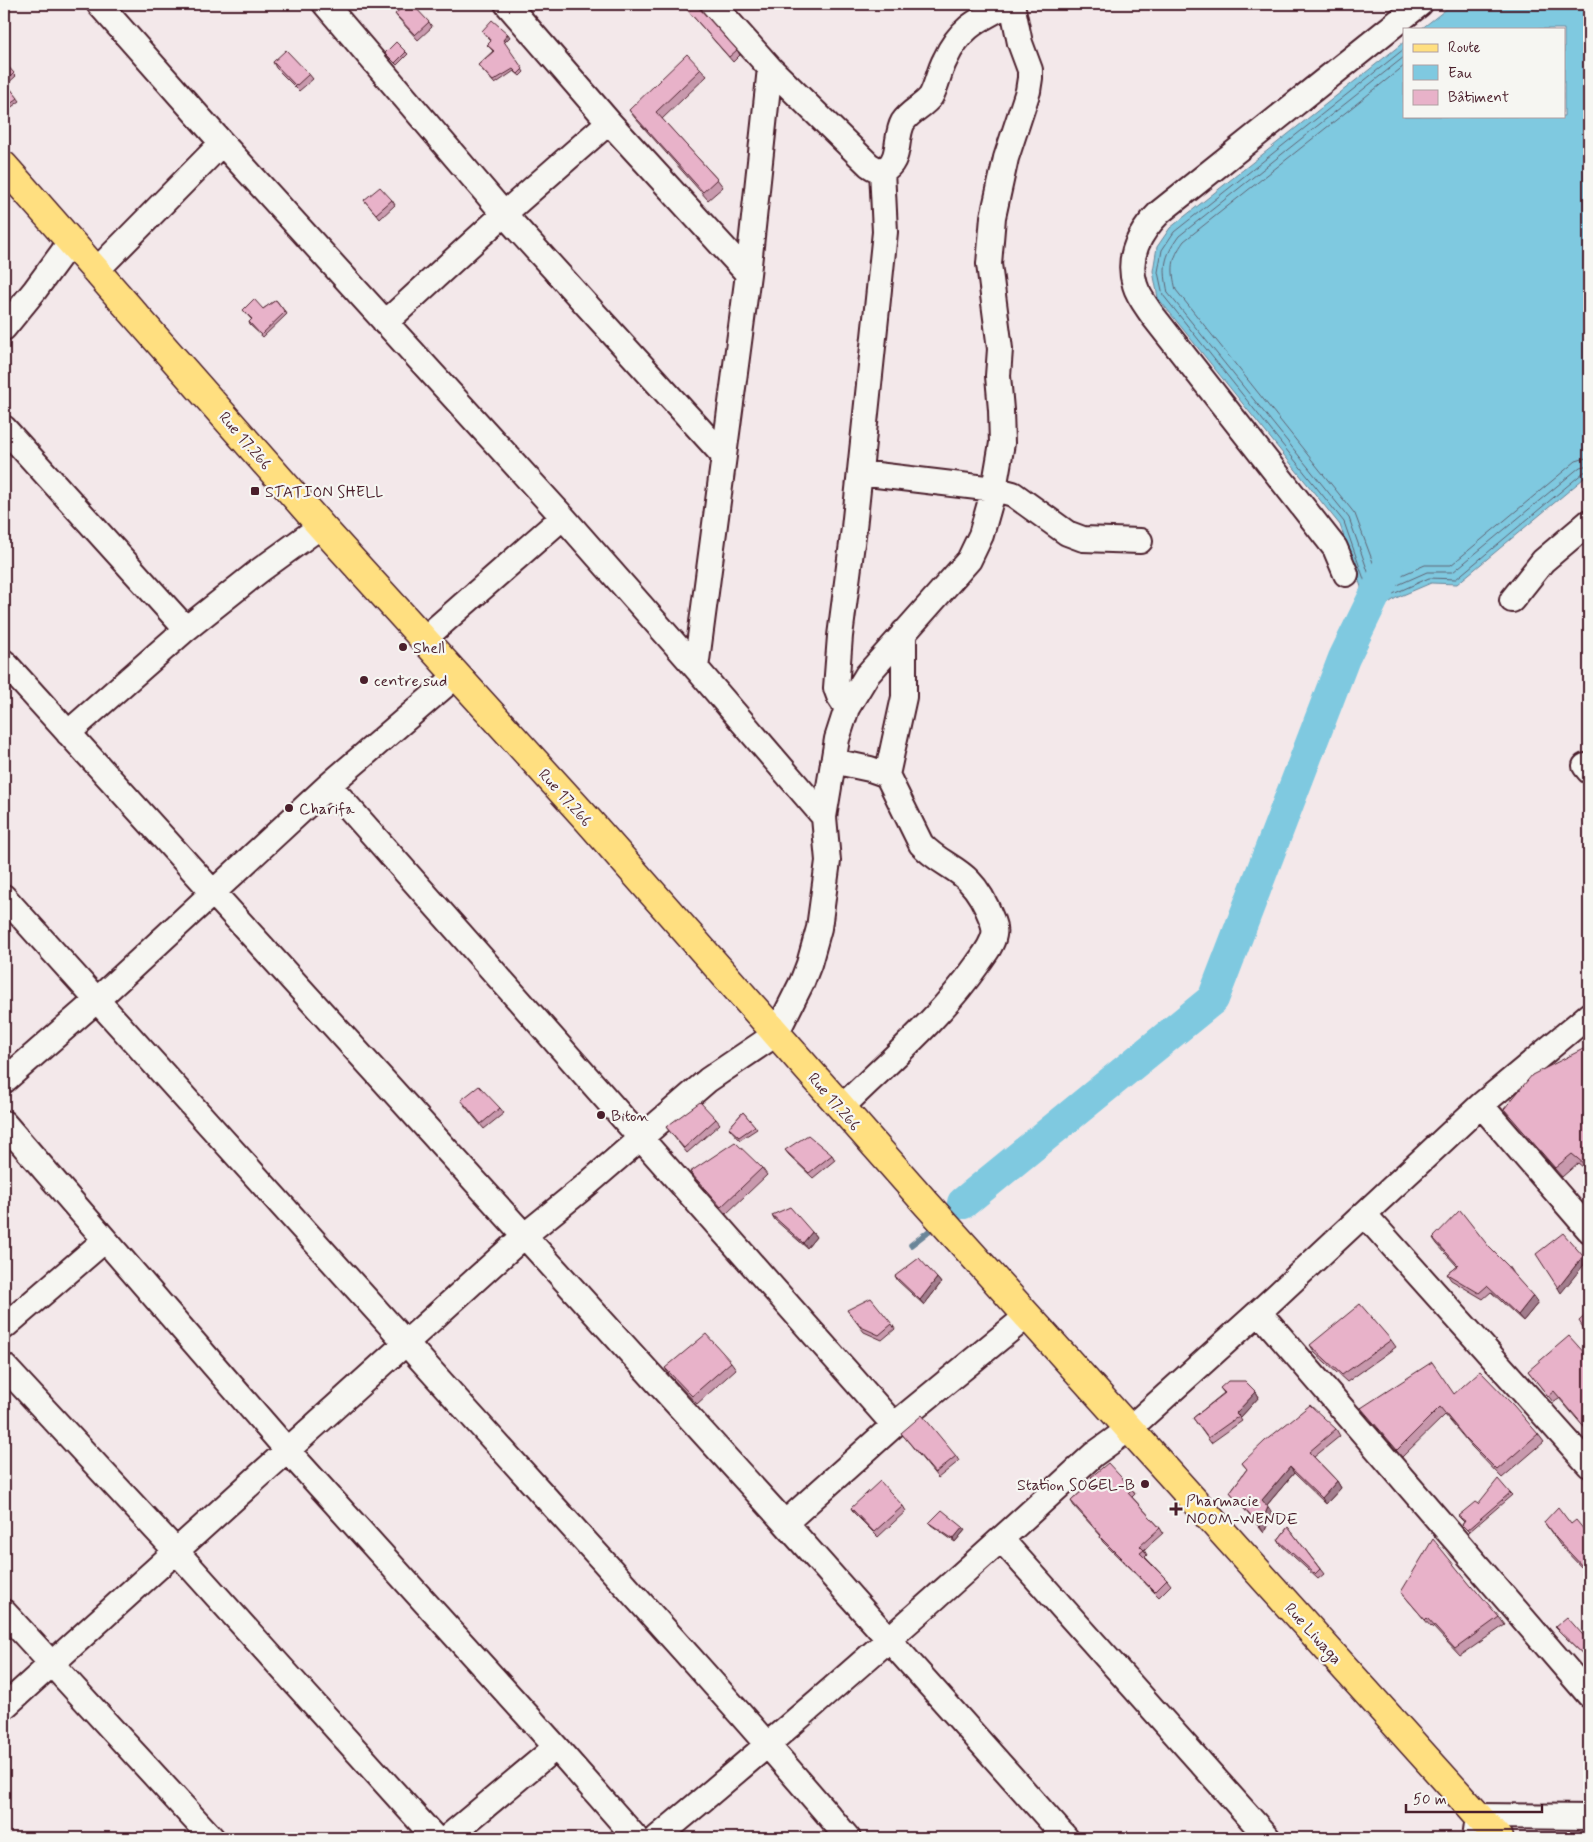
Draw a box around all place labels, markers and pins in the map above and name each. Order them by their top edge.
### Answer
place label: STATION SHELL [265,482,383,503]
marker: STATION SHELL [249,485,261,497]
place label: Shell [413,638,445,659]
marker: Shell [397,641,409,653]
place label: centre sud [374,671,447,692]
marker: centre sud [358,674,370,686]
place label: Charifa [299,799,355,820]
marker: Charifa [283,802,295,814]
place label: Biton [611,1106,649,1127]
marker: Biton [595,1109,607,1121]
place label: Station SOGEL-B [1017,1475,1135,1496]
marker: Station SOGEL-B [1139,1478,1151,1490]
place label: Pharmacie NOOM-WENDE [1186,1491,1298,1530]
marker: Pharmacie NOOM-WENDE [1170,1503,1182,1515]

